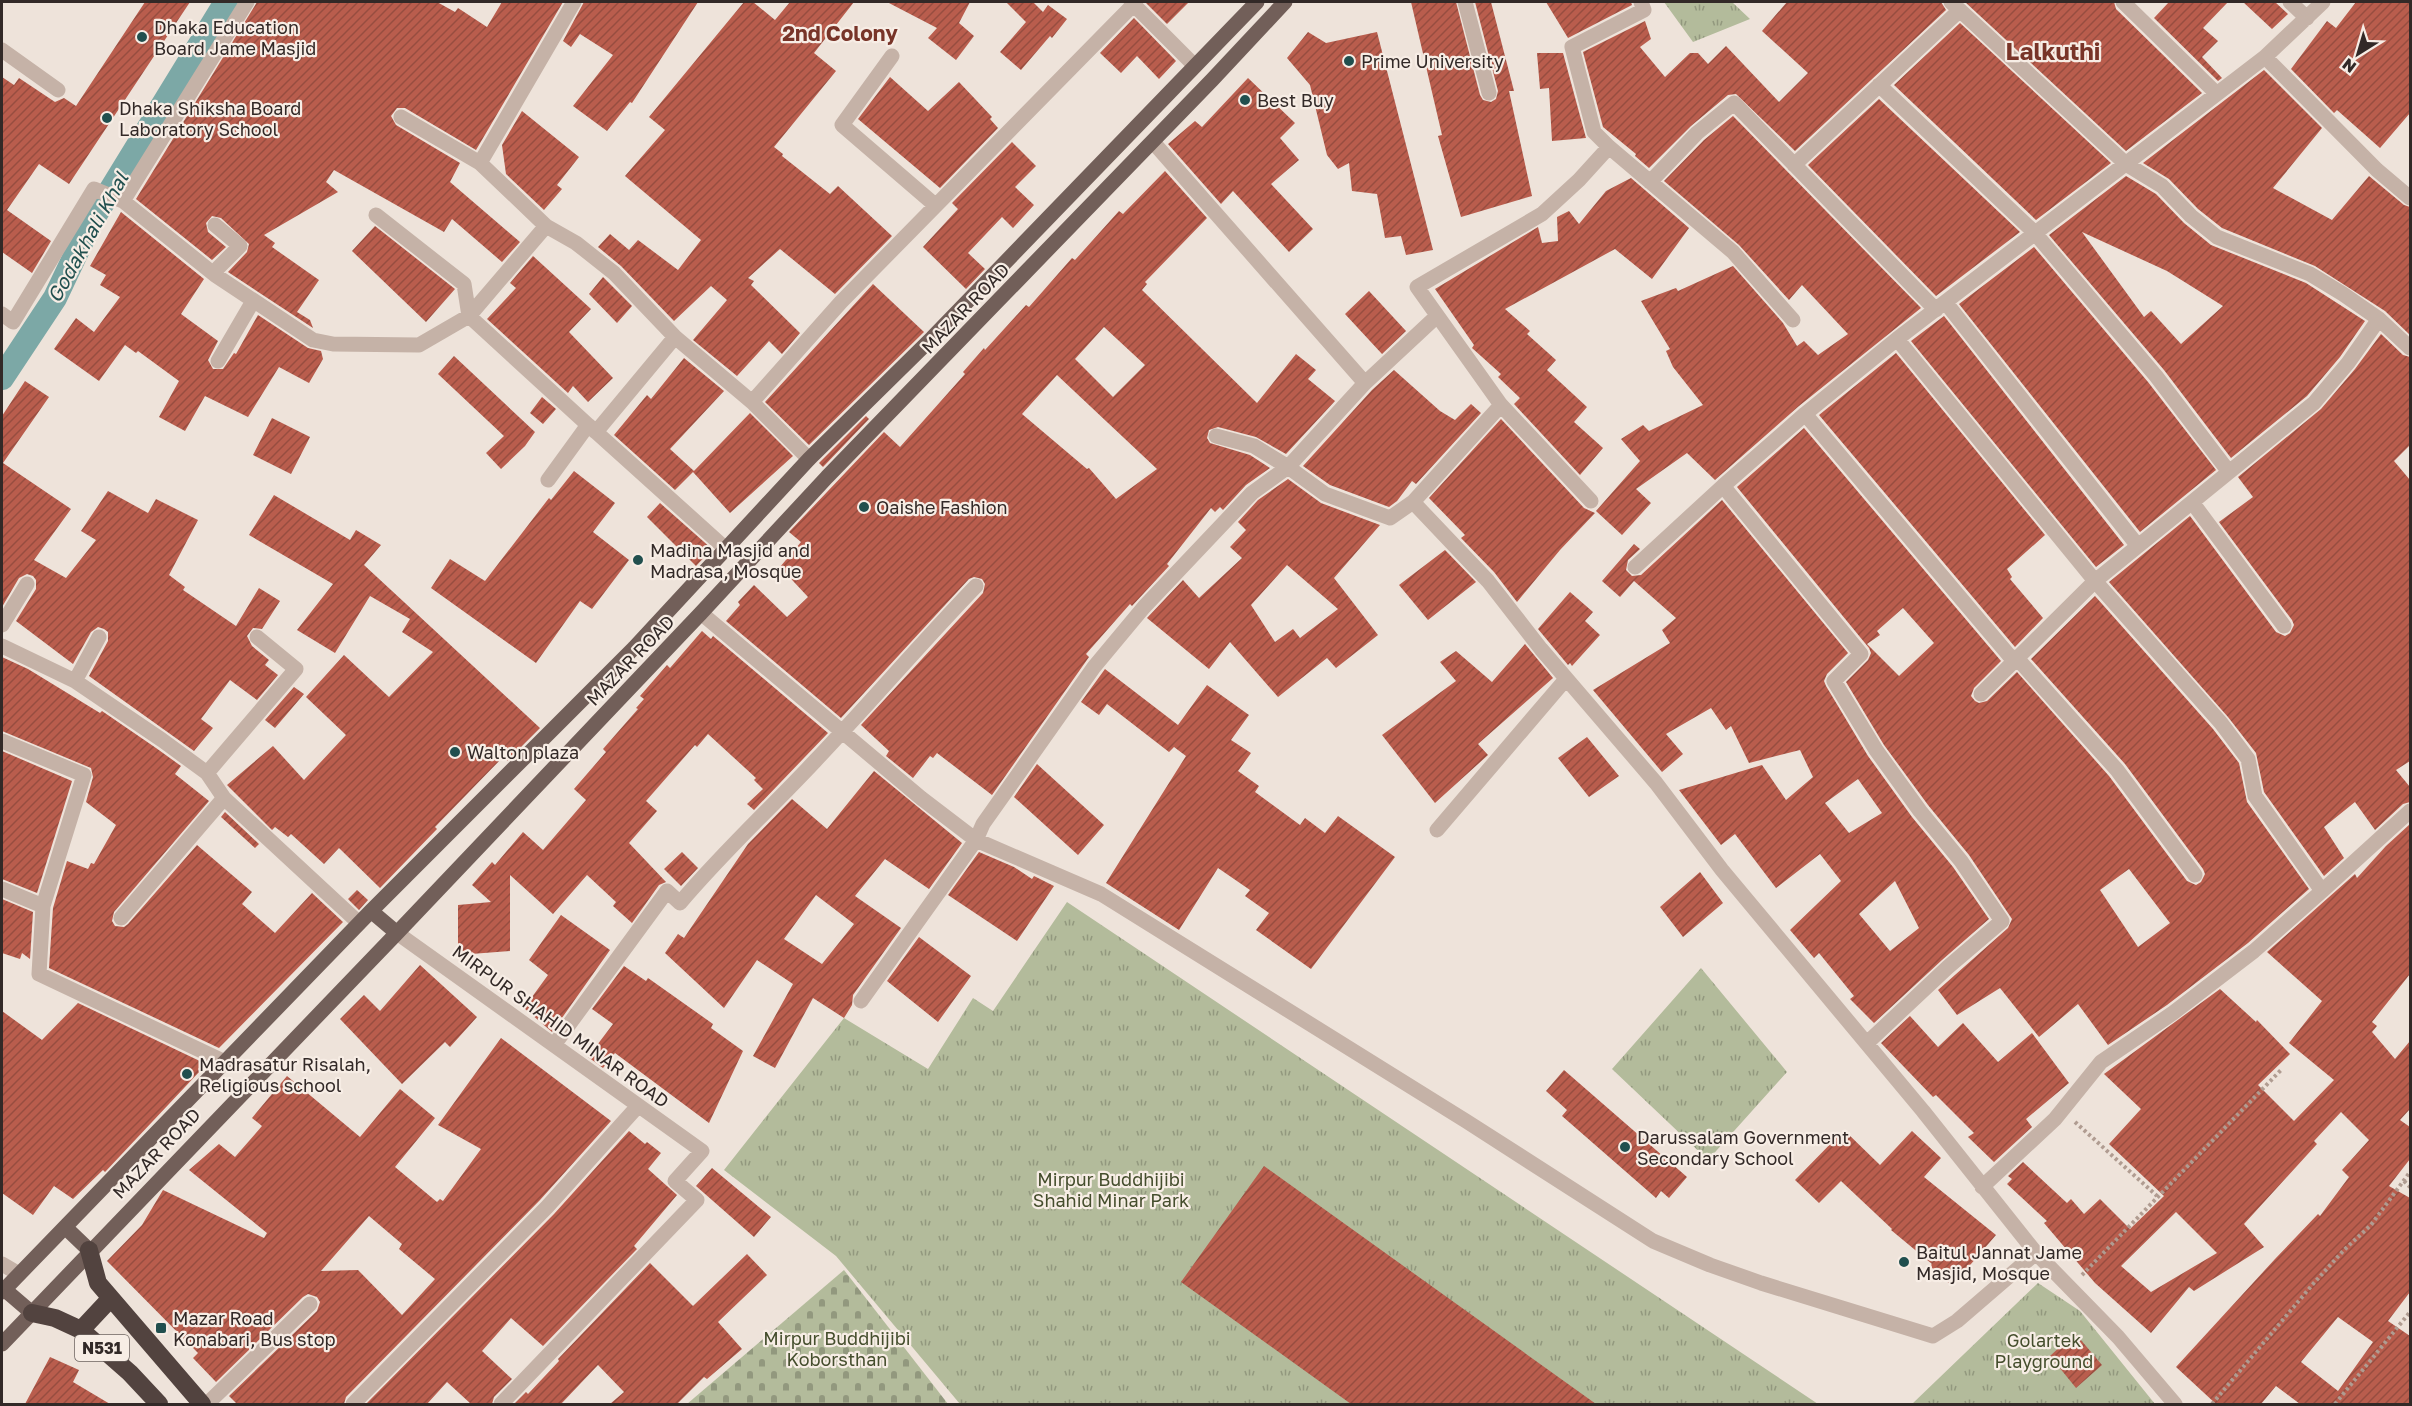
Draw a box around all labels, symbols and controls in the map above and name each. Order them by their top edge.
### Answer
place label: Dhaka Education Board Jame Masjid [154,16,316,59]
district label: 2nd Colony [782,20,898,46]
north arrow [2328,24,2388,84]
marker: Dhaka Education Board Jame Masjid [135,30,149,44]
district label: Lalkuthi [2006,36,2100,65]
place label: Prime University [1361,50,1504,72]
marker: Prime University [1342,54,1356,68]
text: N [2338,54,2360,78]
place label: Best Buy [1257,89,1334,111]
marker: Best Buy [1238,93,1252,107]
place label: Dhaka Shiksha Board Laboratory School [119,97,301,140]
marker: Dhaka Shiksha Board Laboratory School [100,111,114,125]
water label: Godakhali Khal [41,167,133,306]
street label: MAZAR ROAD [916,258,1014,358]
place label: Oaishe Fashion [876,496,1008,518]
marker: Oaishe Fashion [857,500,871,514]
place label: Madina Masjid and Madrasa, Mosque [650,539,810,582]
marker: Madina Masjid and Madrasa, Mosque [631,553,645,567]
street label: MAZAR ROAD [581,610,679,710]
place label: Walton plaza [467,741,579,763]
marker: Walton plaza [448,745,462,759]
street label: MIRPUR SHAHID MINAR ROAD [448,940,674,1112]
place label: Madrasatur Risalah, Religious school [199,1053,371,1096]
marker: Madrasatur Risalah, Religious school [180,1067,194,1081]
street label: MAZAR ROAD [107,1103,205,1203]
place label: Darussalam Government Secondary School [1637,1126,1849,1169]
marker: Darussalam Government Secondary School [1618,1140,1632,1154]
park label: Mirpur Buddhijibi Shahid Minar Park [1033,1168,1189,1211]
place label: Baitul Jannat Jame Masjid, Mosque [1916,1241,2082,1284]
marker: Baitul Jannat Jame Masjid, Mosque [1897,1255,1911,1269]
place label: Mazar Road Konabari, Bus stop [173,1307,336,1350]
marker: Mazar Road Konabari, Bus stop [154,1321,168,1335]
park label: Mirpur Buddhijibi Koborsthan [763,1327,911,1370]
park label: Golartek Playground [1995,1329,2093,1372]
road number: N531 [75,1335,129,1361]

